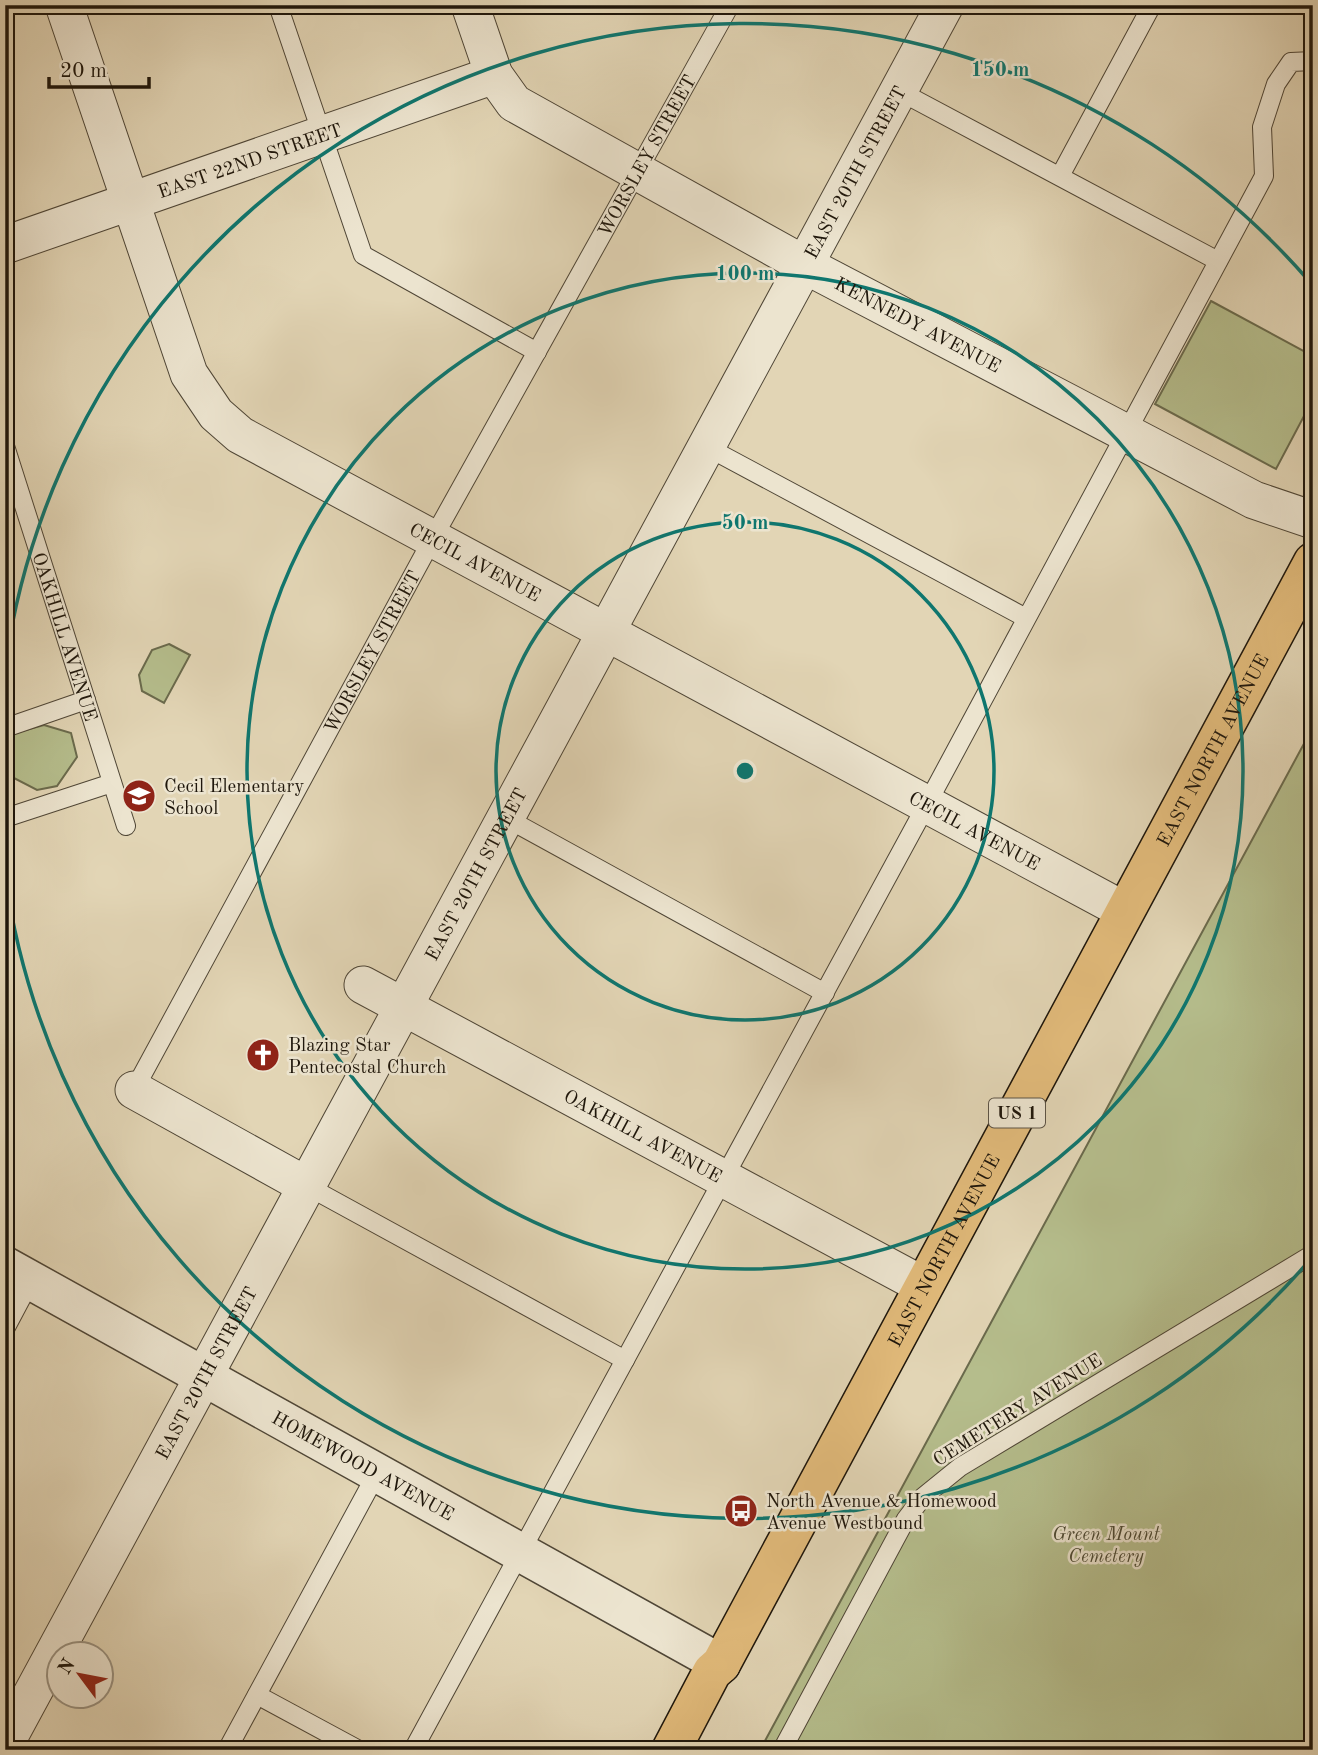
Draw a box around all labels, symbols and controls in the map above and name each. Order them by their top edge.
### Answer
scale bar [49,46,149,90]
text: 150 m [970,60,1030,81]
text: 20 m [60,61,107,82]
street label: WORSLEY STREET [596,72,701,240]
street label: EAST 20TH STREET [803,84,911,263]
street label: EAST 22ND STREET [156,121,345,203]
text: 100 m [715,264,775,285]
street label: KENNEDY AVENUE [831,275,1003,378]
text: 50 m [721,513,769,534]
street label: CECIL AVENUE [405,521,543,607]
street label: OAKHILL AVENUE [28,551,99,724]
street label: WORSLEY STREET [322,568,425,737]
street label: EAST NORTH AVENUE [1155,651,1274,850]
centre of rings [733,759,757,783]
school or university icon: Cecil Elementary School [120,777,158,815]
place label: Cecil Elementary School [164,778,304,819]
street label: EAST 20TH STREET [423,786,532,965]
street label: CECIL AVENUE [905,789,1042,875]
church icon: Blazing Star Pentecostal Church [244,1036,282,1074]
place label: Blazing Star Pentecostal Church [288,1037,446,1078]
street label: OAKHILL AVENUE [560,1088,724,1188]
road number: US 1 [989,1098,1045,1128]
street label: EAST NORTH AVENUE [886,1152,1005,1351]
street label: EAST 20TH STREET [154,1285,262,1463]
street label: CEMETERY AVENUE [931,1351,1106,1471]
street label: HOMEWOOD AVENUE [268,1409,456,1525]
bus stop icon: North Avenue & Homewood Avenue Westbound [722,1492,760,1530]
place label: North Avenue & Homewood Avenue Westbound [766,1493,997,1534]
park label: Green Mount Cemetery [1052,1526,1161,1567]
north arrow [46,1640,116,1710]
text: N [56,1656,80,1679]

